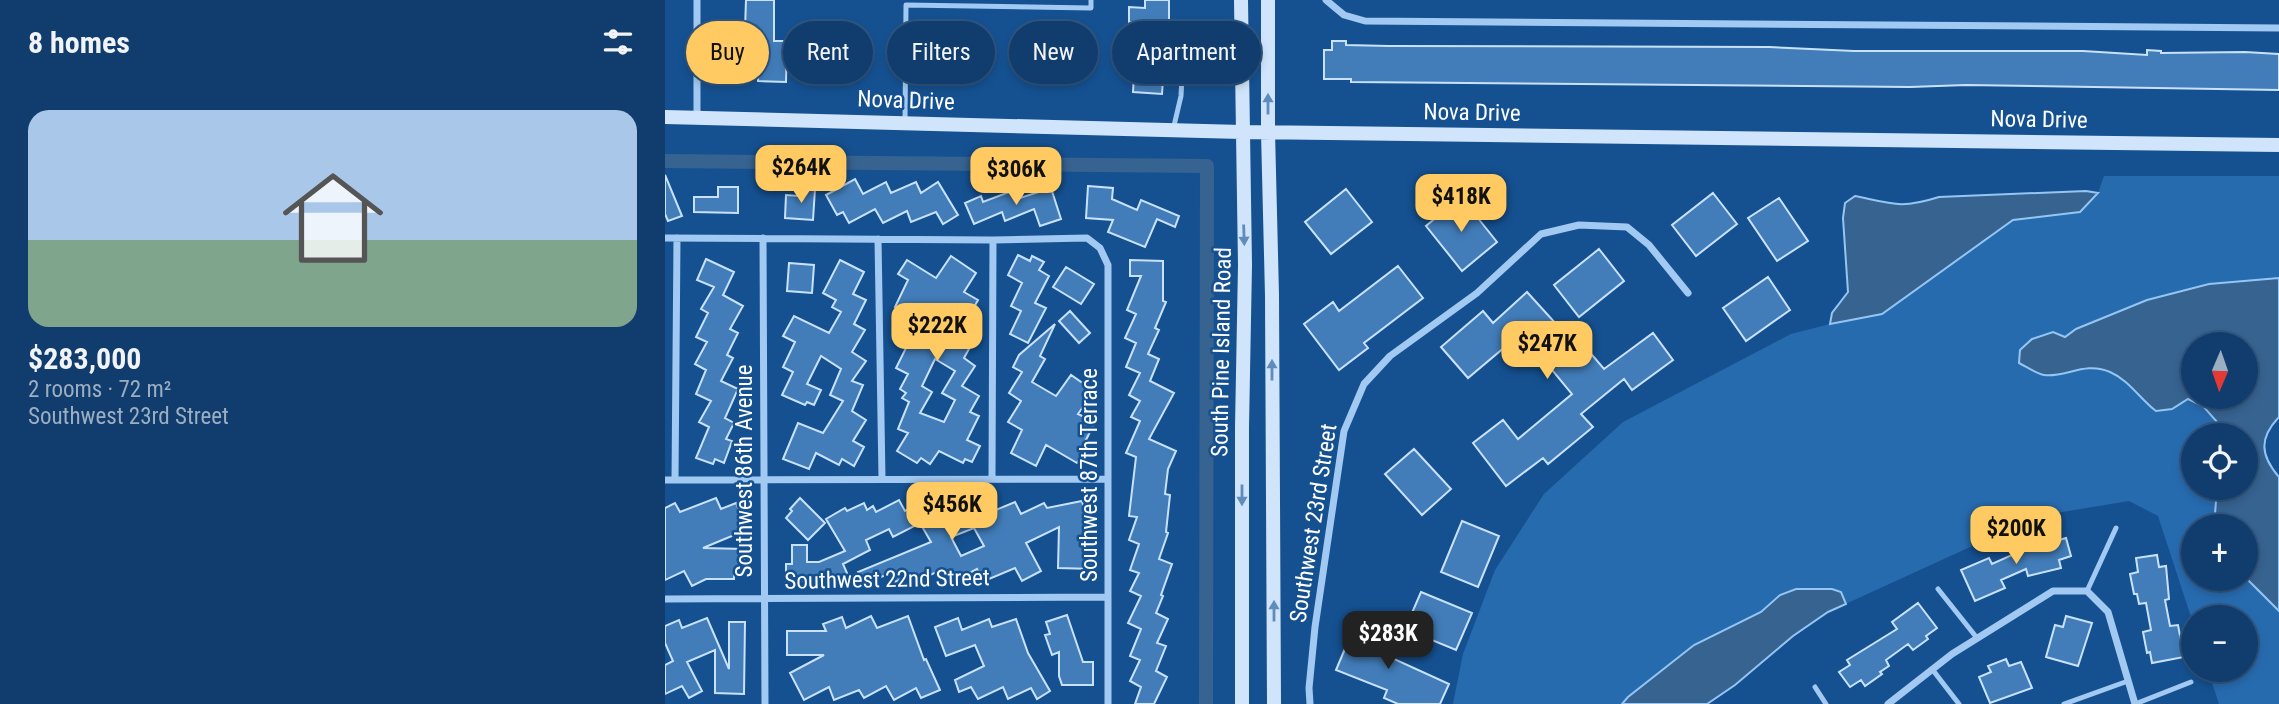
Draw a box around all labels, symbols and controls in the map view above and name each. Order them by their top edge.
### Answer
chip: Buy [686,21,769,84]
chip: Rent [783,21,873,84]
chip: Filters [887,21,995,84]
chip: New [1009,21,1098,84]
chip: Apartment [1112,21,1261,84]
icon: filters [599,23,637,61]
text: 8 homes [28,25,130,60]
street label: Nova Drive [857,85,955,116]
one-way arrow [1262,93,1274,115]
street label: Nova Drive [1423,98,1521,127]
street label: Nova Drive [1990,105,2088,134]
pin: $264K [752,146,850,205]
pin: $306K [967,148,1065,207]
text: $264K [771,154,831,181]
icon: home [270,155,396,281]
text: $306K [986,156,1046,183]
pin: $418K [1412,174,1510,234]
text: $418K [1431,183,1491,210]
one-way arrow [1239,225,1250,247]
street label: South Pine Island Road [1206,247,1237,457]
pin: $222K [888,304,986,363]
text: $222K [907,312,967,339]
pin: $247K [1498,322,1596,381]
text: $247K [1517,330,1577,357]
north arrow [2181,332,2257,410]
map controls [2181,332,2258,682]
text: $283,000 [28,341,141,376]
one-way arrow [1266,358,1278,380]
street label: Southwest 86th Avenue [731,365,758,577]
street label: Southwest 87th Terrace [1076,368,1103,582]
text: 2 rooms · 72 m² [28,376,171,403]
text: Southwest 23rd Street [28,403,229,430]
street label: Southwest 23rd Street [1284,422,1343,624]
button: locate [2181,423,2258,500]
pin: $456K [903,482,1001,542]
one-way arrow [1236,484,1248,506]
text: $456K [922,491,982,518]
pin: $200K [1967,506,2065,566]
button: + [2181,514,2258,591]
text: $200K [1986,515,2046,542]
street label: Southwest 22nd Street [784,564,990,595]
one-way arrow [1268,600,1280,622]
button: − [2181,605,2258,682]
pin: $283K [1339,612,1437,671]
text: $283K [1358,620,1418,647]

